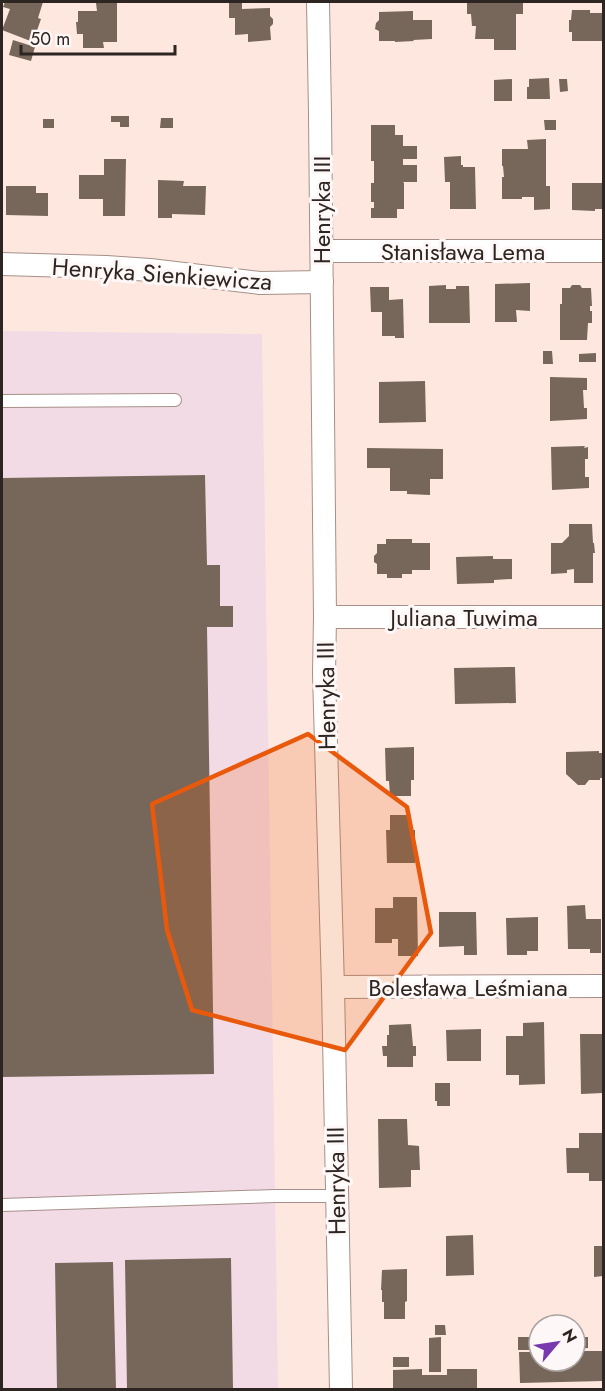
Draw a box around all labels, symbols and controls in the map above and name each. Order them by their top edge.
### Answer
scale bar [21,18,176,56]
text: 50 m [30,26,70,52]
street label: Henryka III [304,156,339,264]
street label: Stanisława Lema [381,234,545,269]
street label: Henryka Sienkiewicza [51,249,273,299]
street label: Juliana Tuwima [387,600,538,635]
street label: Henryka III [308,641,344,751]
street label: Bolesława Leśmiana [368,970,568,1005]
street label: Henryka III [318,1126,354,1236]
north arrow [527,1313,587,1373]
text: N [557,1325,583,1347]

